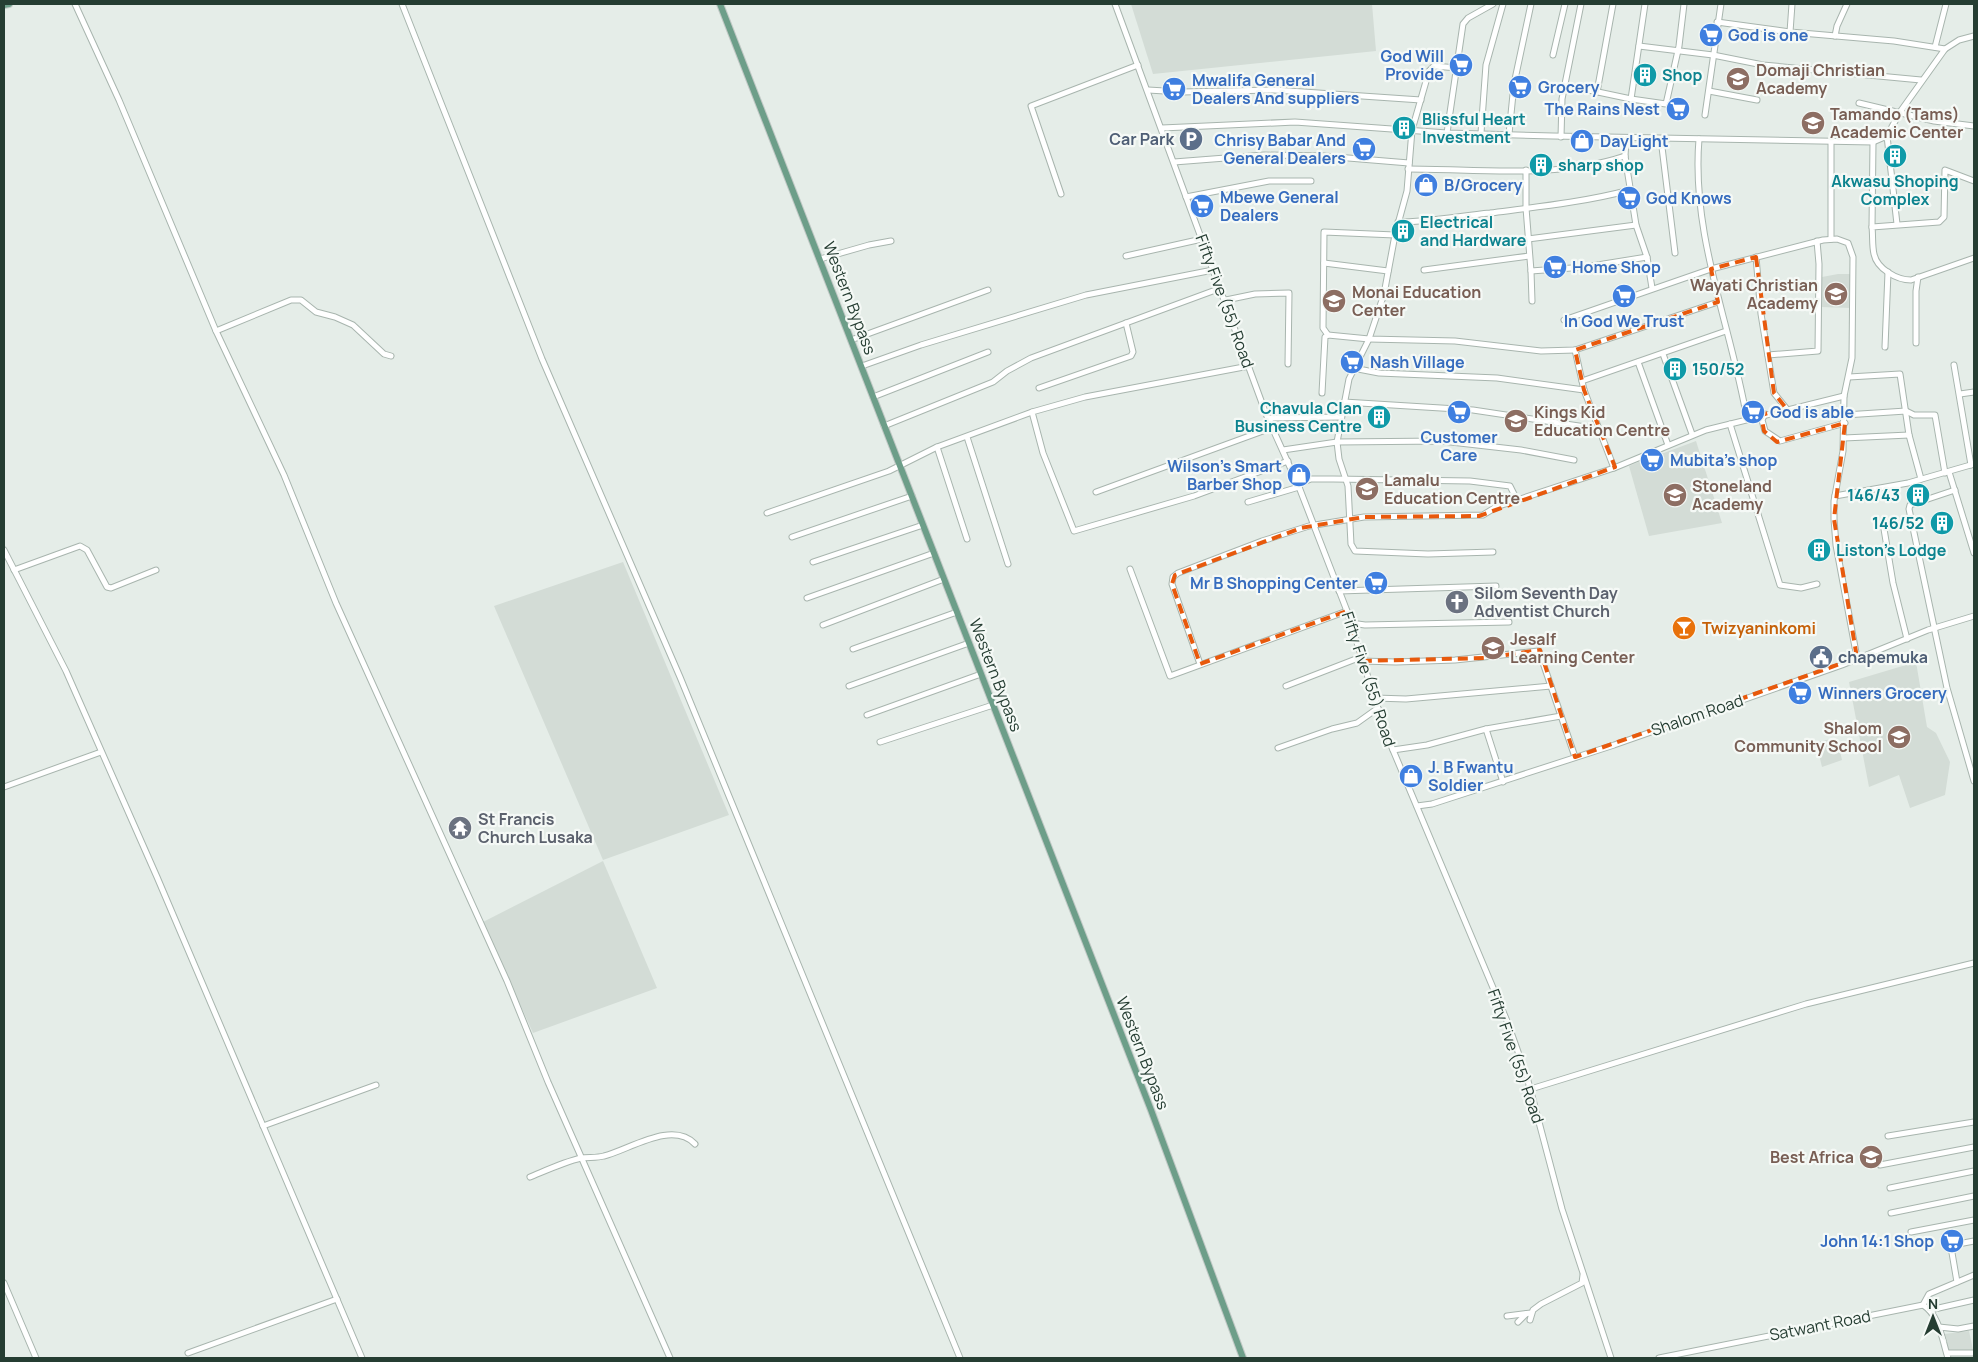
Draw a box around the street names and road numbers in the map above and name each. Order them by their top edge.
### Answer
street label: Fifty Five (55) Road [1191,231,1259,371]
street label: Western Bypass [818,238,882,358]
street label: Fifty Five (55) Road [1337,609,1401,749]
street label: Western Bypass [964,615,1028,735]
street label: Shalom Road [1648,689,1746,741]
street label: Fifty Five (55) Road [1483,986,1549,1126]
street label: Western Bypass [1111,993,1175,1113]
street label: Satwant Road [1767,1304,1873,1346]

